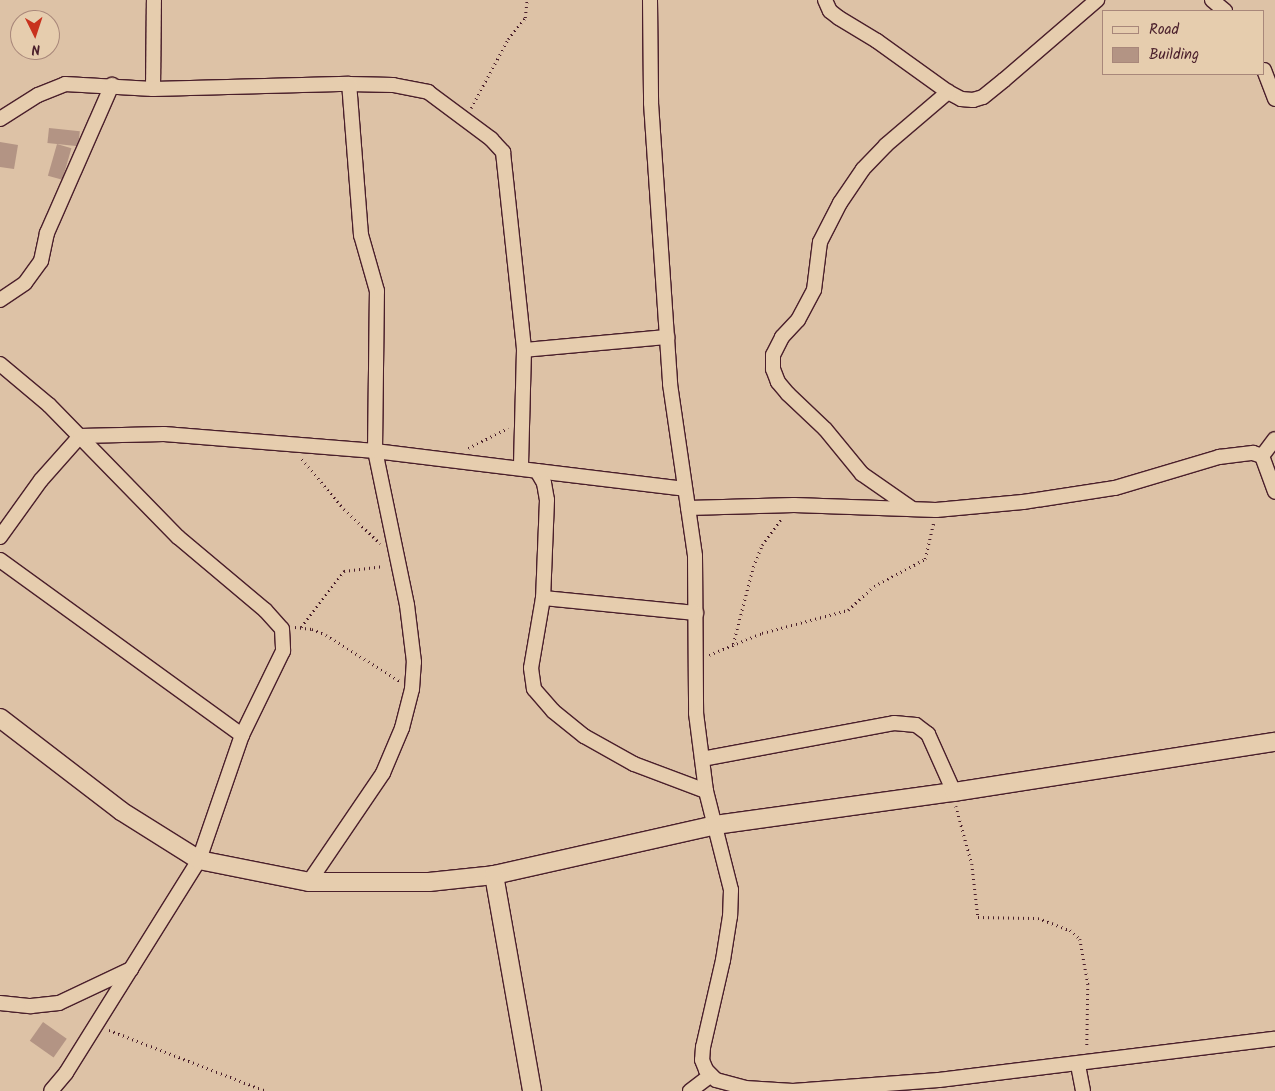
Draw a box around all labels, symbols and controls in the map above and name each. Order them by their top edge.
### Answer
north arrow [10,10,60,60]
legend [1102,10,1265,75]
text: Road [1149,18,1179,42]
text: N [31,38,41,60]
text: Building [1149,43,1199,67]

